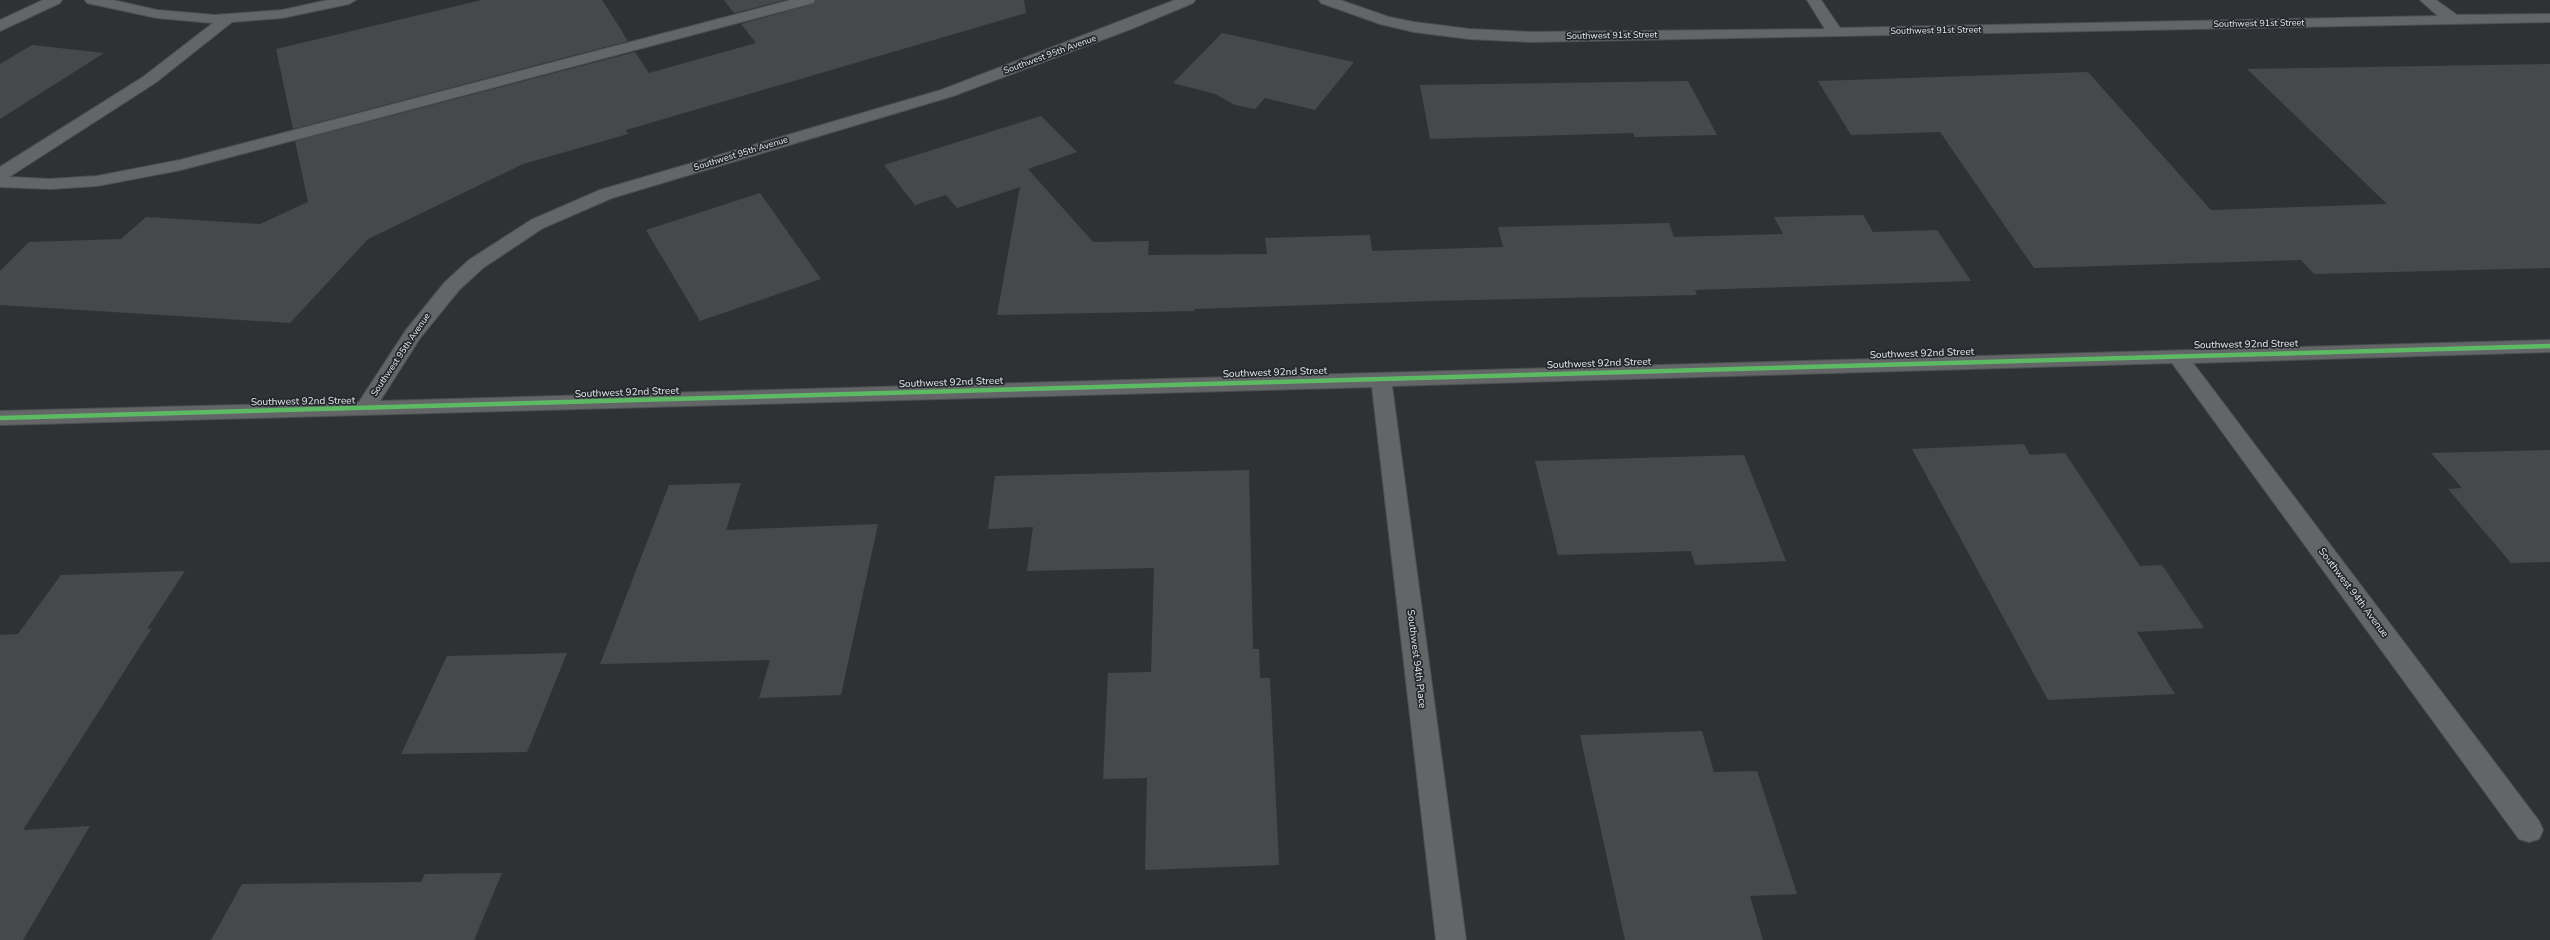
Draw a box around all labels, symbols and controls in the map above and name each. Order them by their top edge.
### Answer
street label: Southwest 91st Street [2213,18,2305,30]
street label: Southwest 91st Street [1890,25,1982,37]
street label: Southwest 91st Street [1566,30,1658,42]
street label: Southwest 95th Avenue [1002,33,1098,77]
street label: Southwest 95th Avenue [693,135,789,173]
street label: Southwest 95th Avenue [369,311,433,399]
street label: Southwest 92nd Street [2194,338,2298,352]
street label: Southwest 92nd Street [1870,346,1974,362]
street label: Southwest 92nd Street [1547,356,1651,372]
street label: Southwest 92nd Street [1223,365,1327,381]
street label: Southwest 92nd Street [899,375,1003,391]
street label: Southwest 92nd Street [575,385,679,401]
street label: Southwest 92nd Street [251,395,355,409]
street label: Southwest 94th Avenue [2315,546,2391,640]
street label: Southwest 94th Place [1404,609,1428,709]

